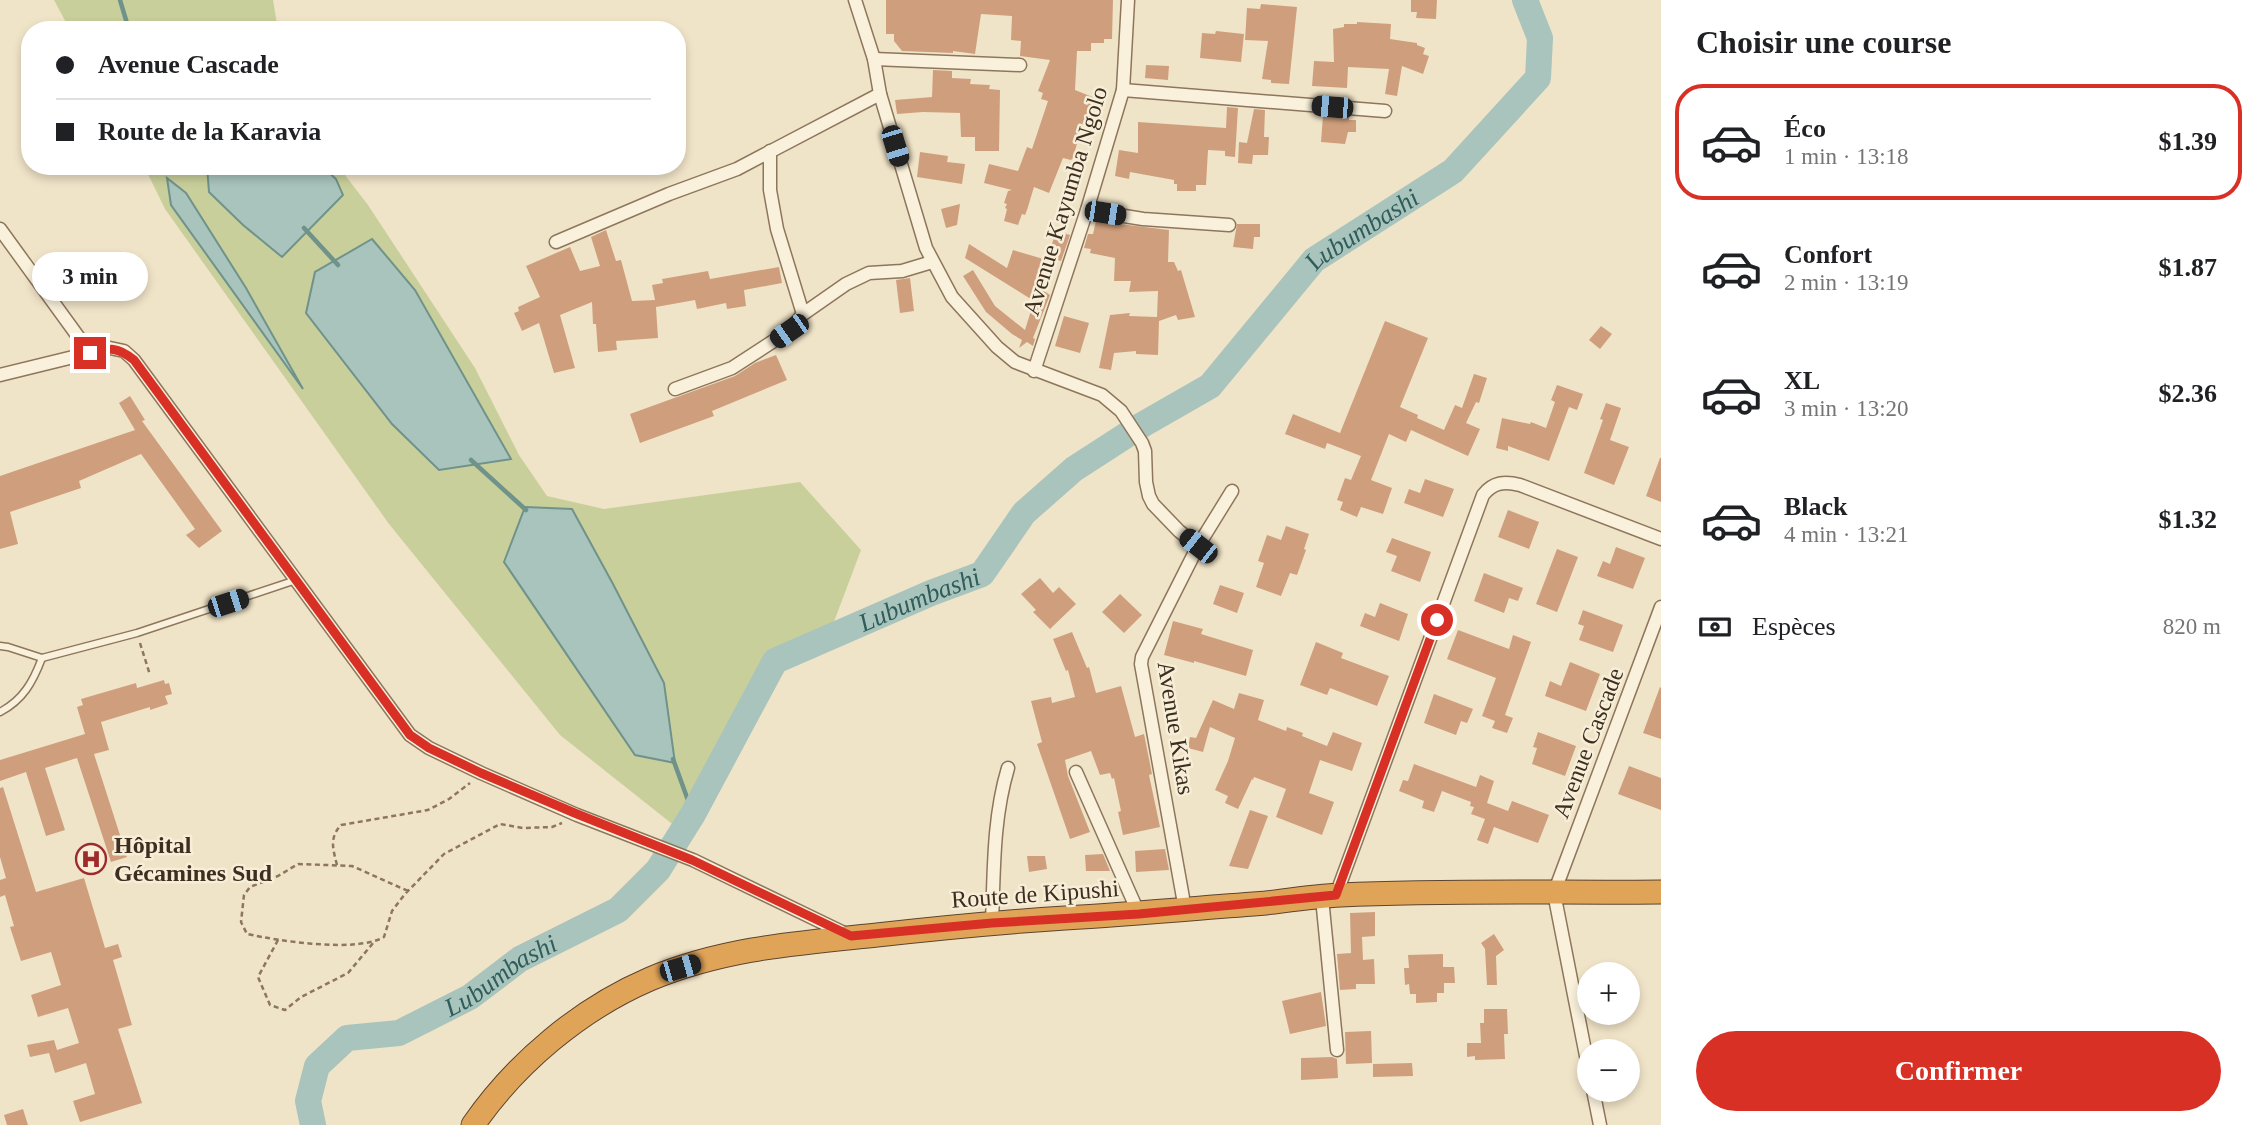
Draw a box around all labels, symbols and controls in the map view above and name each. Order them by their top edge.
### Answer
text: Choisir une course [1696,24,1951,60]
text: Avenue Cascade [98,50,279,79]
street label: Avenue Kayumba Ngolo [1018,83,1112,319]
car [1311,95,1354,119]
icon: car [1700,111,1763,174]
text: Éco [1784,114,1826,143]
text: Route de la Karavia [98,117,321,146]
car [879,123,912,169]
text: $1.39 [2159,127,2217,156]
text: 1 min · 13:18 [1784,144,1909,169]
water label: Lubumbashi [1298,183,1424,276]
car [1083,199,1128,227]
icon: car [1700,237,1763,300]
text: Confort [1784,240,1872,269]
callout: 3 min [32,252,148,300]
text: $1.87 [2159,253,2217,282]
text: 3 min [62,264,118,289]
text: 2 min · 13:19 [1784,270,1909,295]
car [766,310,813,352]
route end [74,337,106,369]
icon: car [1700,363,1763,426]
text: XL [1784,366,1820,395]
text: $2.36 [2159,379,2217,408]
text: 3 min · 13:20 [1784,396,1909,421]
icon: car [1700,489,1763,552]
text: Black [1784,492,1848,521]
text: $1.32 [2159,505,2217,534]
text: 4 min · 13:21 [1784,522,1909,547]
car [1175,525,1222,567]
water label: Lubumbashi [853,562,984,638]
car [205,587,252,619]
route start [1421,604,1453,636]
icon: cash [1696,608,1734,646]
text: Espèces [1752,612,1836,641]
text: 820 m [2163,614,2221,639]
street label: Avenue Kikas [1153,659,1199,797]
street label: Avenue Cascade [1547,664,1629,822]
place label: Hôpital Gécamines Sud [114,832,273,886]
hospital icon: Hôpital Gécamines Sud [74,842,108,876]
street label: Route de Kipushi [950,875,1120,913]
water label: Lubumbashi [439,929,562,1023]
car [657,952,704,984]
map controls [1577,962,1640,1102]
button: + [1577,962,1640,1025]
button: Confirmer [1696,1031,2221,1111]
button: − [1577,1039,1640,1102]

